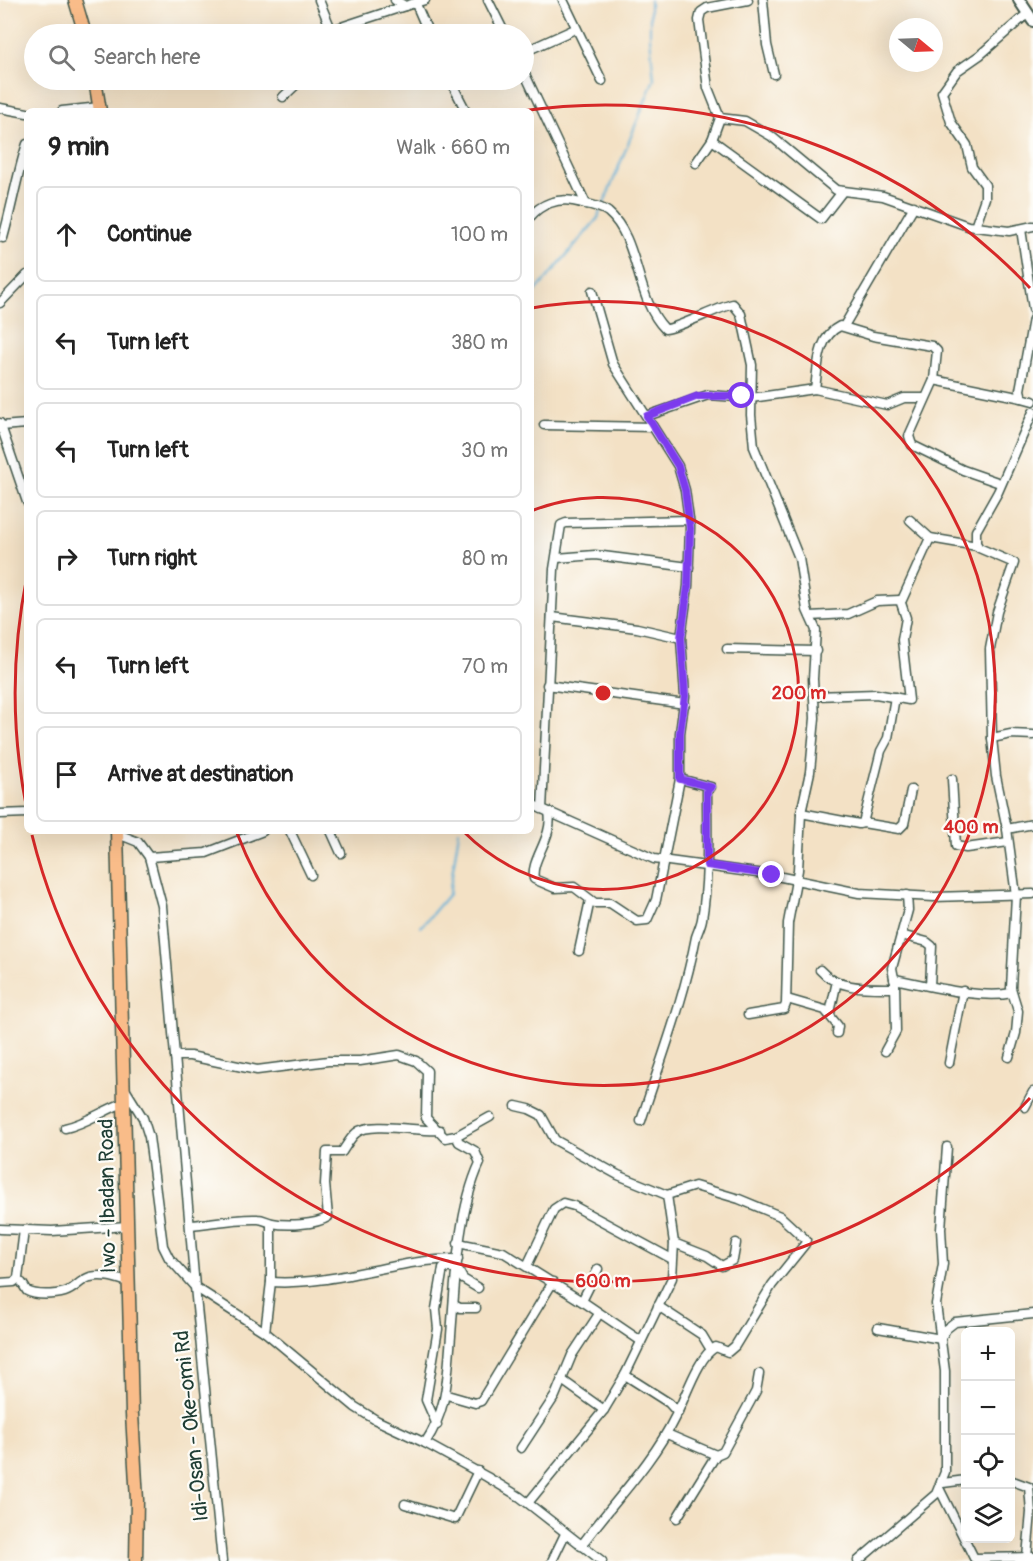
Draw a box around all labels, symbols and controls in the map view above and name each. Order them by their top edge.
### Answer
north arrow [889,18,943,72]
search box [24,24,534,90]
icon: search [45,41,78,74]
text: Search here [93,43,200,71]
text: 9 min [48,131,109,163]
text: Walk · 660 m [396,135,510,160]
icon: ahead [50,218,83,251]
text: Continue [107,220,191,248]
text: 100 m [451,222,508,247]
icon: left [50,326,83,359]
text: Turn left [107,328,189,356]
text: 380 m [451,330,508,355]
route start [728,382,754,408]
icon: left [50,434,83,467]
text: Turn left [107,436,189,464]
text: 30 m [461,438,508,463]
icon: right [50,542,83,575]
text: Turn right [107,544,197,572]
text: 80 m [462,546,508,571]
icon: left [50,650,83,683]
text: Turn left [107,652,189,680]
text: 70 m [462,654,508,679]
text: 200 m [772,682,826,705]
centre of rings [593,683,613,703]
icon: arrive [50,758,83,791]
text: Arrive at destination [107,760,293,788]
text: 400 m [944,816,998,839]
route end [758,861,784,887]
street label: Iwo - Ibadan Road [93,1118,122,1274]
text: 600 m [576,1270,630,1293]
map controls [961,1327,1015,1543]
button: + [961,1327,1015,1381]
street label: Idi-Osan - Oke-omi Rd [168,1329,215,1523]
button: − [961,1381,1015,1435]
button: locate [961,1435,1015,1489]
button: layers [961,1489,1015,1543]

